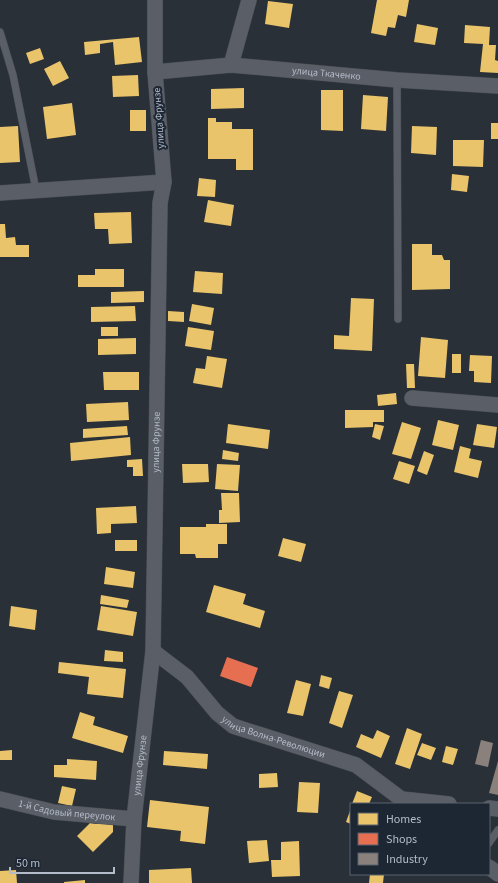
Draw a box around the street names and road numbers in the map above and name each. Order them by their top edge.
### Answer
street label: улица Ткаченко [291,64,361,84]
street label: улица Фрунзе [150,87,168,149]
street label: улица Фрунзе [149,412,164,473]
street label: улица Волна-Революции [219,712,327,762]
street label: улица Фрунзе [130,734,150,796]
street label: 1-й Садовый переулок [17,797,116,824]

